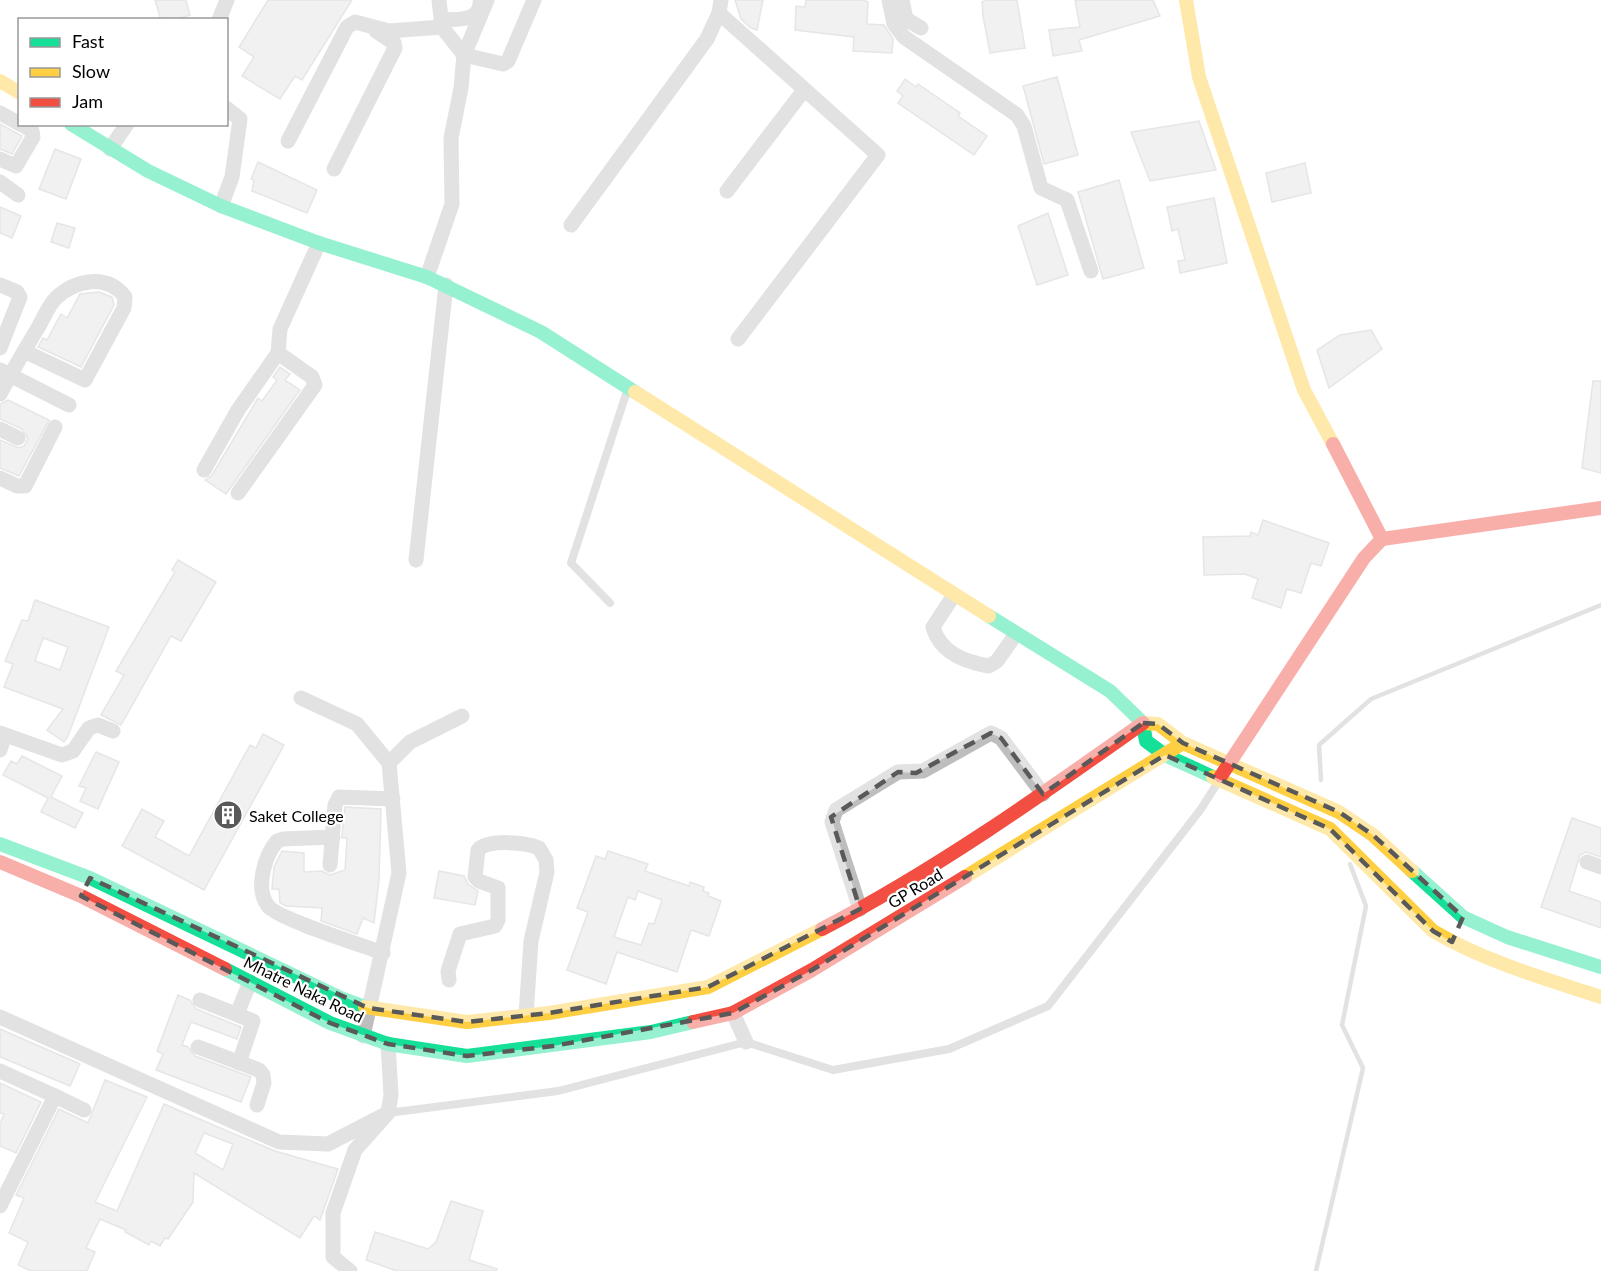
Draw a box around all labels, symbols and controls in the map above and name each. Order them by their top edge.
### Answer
legend [18,18,228,126]
text: Fast [72,30,105,52]
text: Slow [72,60,110,82]
text: Jam [72,90,103,112]
building icon: Saket College [212,799,244,831]
place label: Saket College [249,806,344,825]
street label: GP Road [884,864,946,912]
street label: Mhatre Naka Road [241,952,367,1026]

